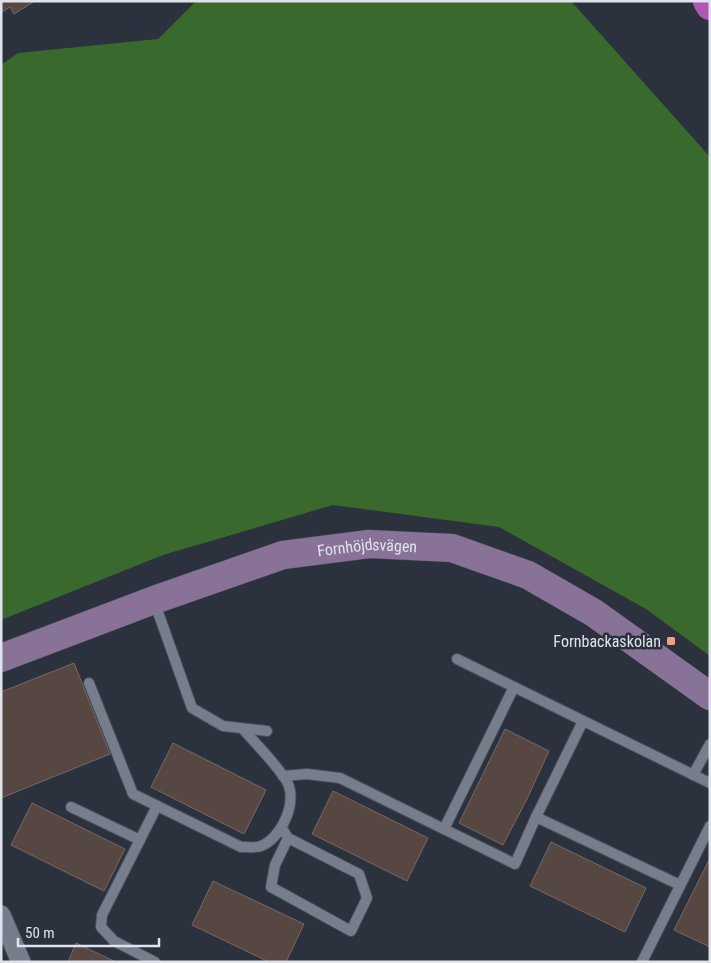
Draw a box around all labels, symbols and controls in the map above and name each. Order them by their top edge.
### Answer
street label: Fornhöjdsvägen [316,535,418,561]
place label: Fornbackaskolan [553,632,661,651]
marker: Fornbackaskolan [665,635,677,647]
scale bar [18,916,159,948]
text: 50 m [25,924,55,942]

